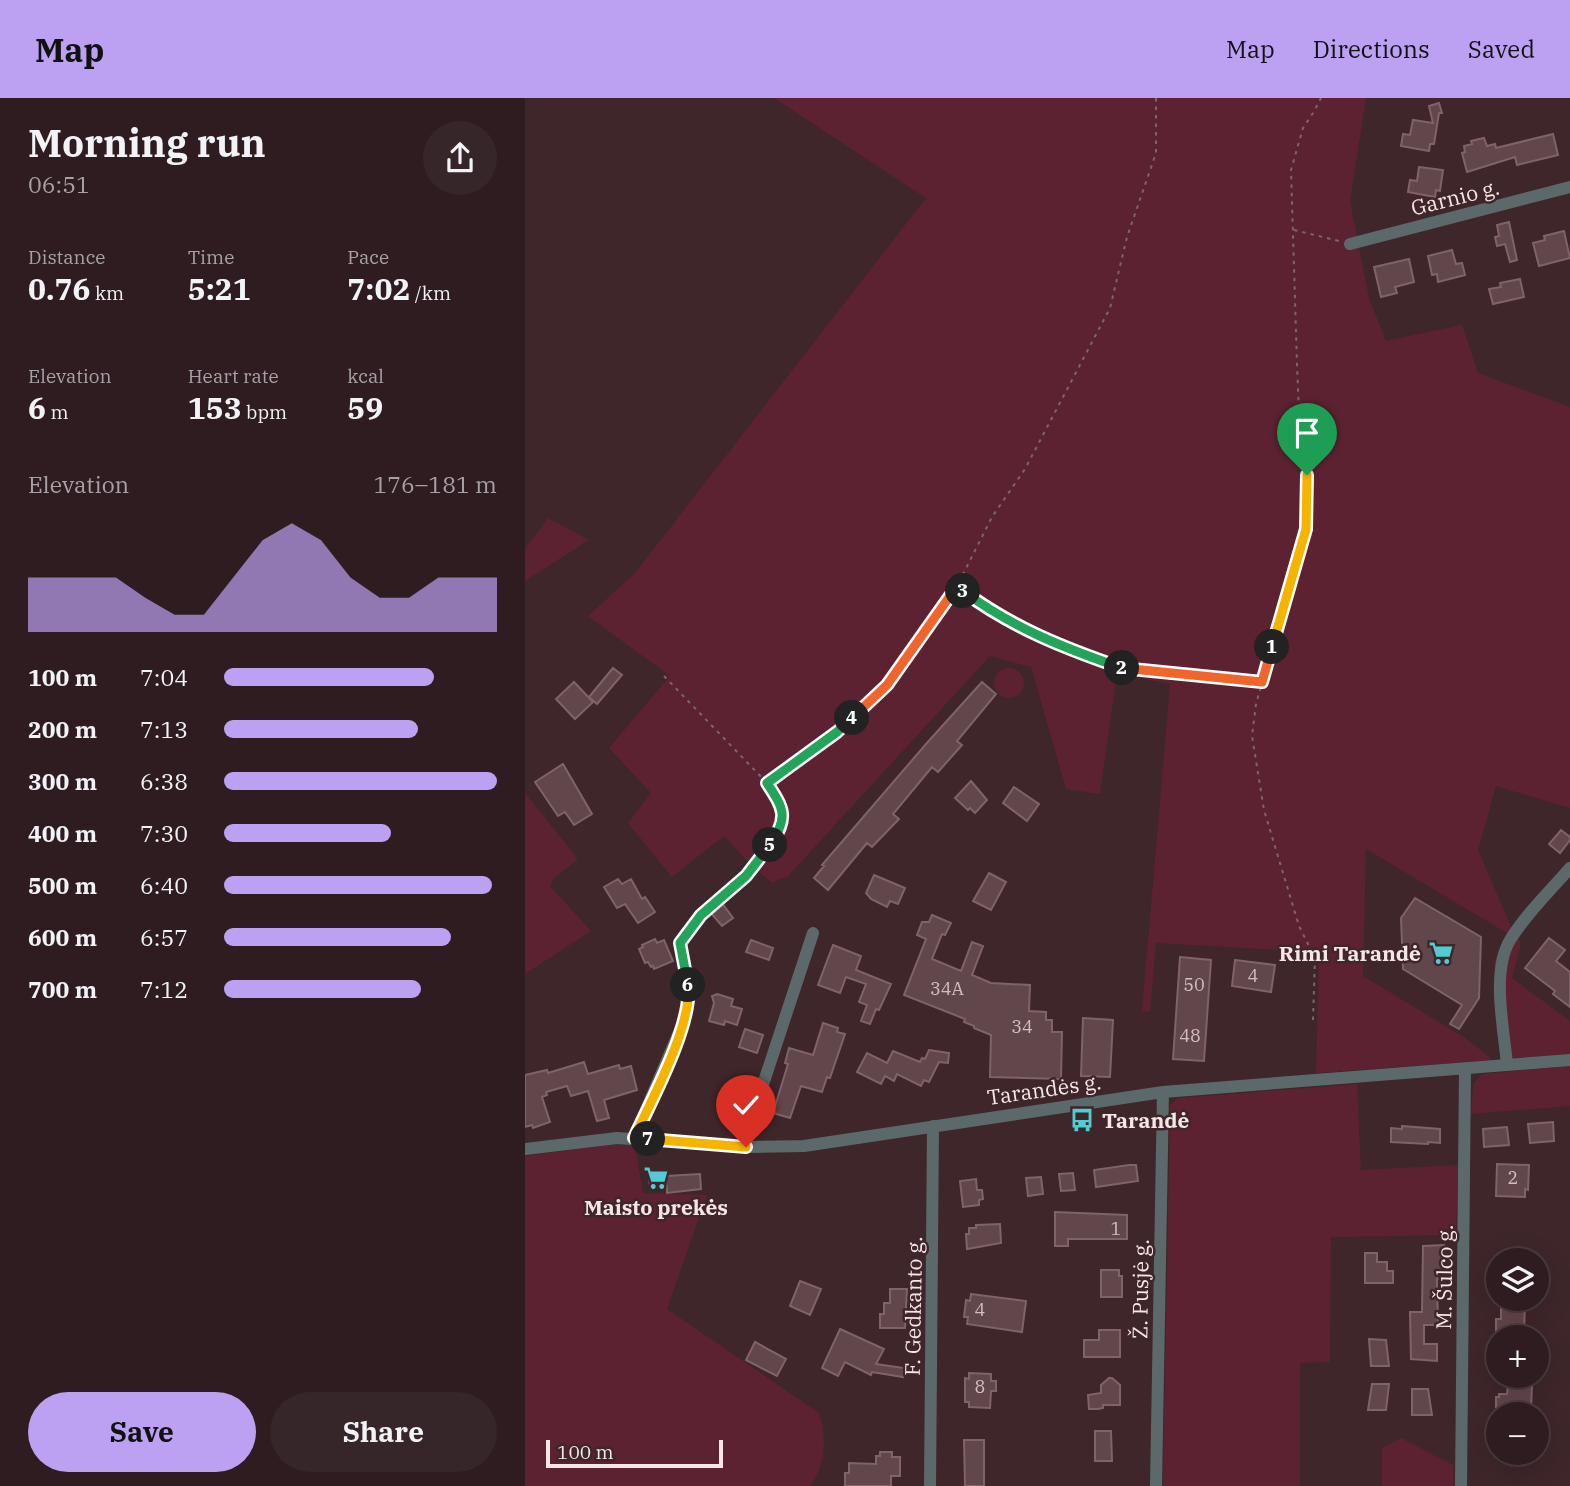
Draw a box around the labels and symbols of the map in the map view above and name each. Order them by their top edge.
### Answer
street label: Garnio g. [1408,173,1502,221]
pin [1277,403,1337,475]
pin: 3 [945,574,981,608]
pin: 1 [1255,630,1289,664]
pin: 2 [1105,650,1139,686]
pin: 4 [835,700,869,736]
pin: 5 [753,828,787,862]
place label: Rimi Tarandė [1279,939,1421,967]
supermarket icon: Rimi Tarandė [1427,939,1455,967]
house number: 4 [1248,964,1258,987]
pin: 6 [671,968,705,1002]
house number: 50 [1183,973,1205,996]
house number: 34A [930,977,965,1000]
house number: 34 [1011,1015,1033,1038]
house number: 48 [1179,1024,1201,1047]
street label: Tarandės g. [985,1067,1103,1111]
pin [716,1075,776,1147]
bus stop icon: Tarandė [1068,1106,1096,1134]
place label: Tarandė [1102,1106,1190,1134]
pin: 7 [631,1122,665,1156]
supermarket icon: Maisto prekės [642,1164,670,1192]
house number: 2 [1508,1166,1518,1189]
place label: Maisto prekės [584,1193,728,1221]
house number: 1 [1111,1217,1121,1240]
street label: M. Šulco g. [1429,1224,1459,1330]
street label: F. Gedkanto g. [898,1236,928,1376]
street label: Ž. Pusjė g. [1125,1239,1155,1339]
house number: 4 [975,1298,985,1321]
house number: 8 [975,1375,985,1398]
scale bar [546,1437,723,1469]

